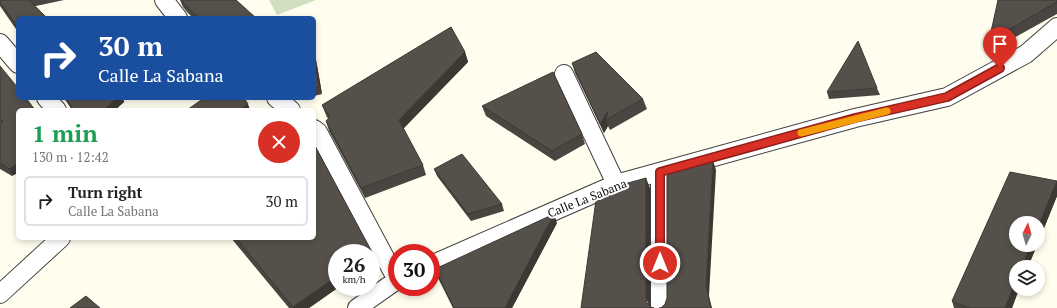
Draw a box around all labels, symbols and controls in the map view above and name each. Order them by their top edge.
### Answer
text: 30 m [98,27,163,64]
pin [983,27,1017,68]
icon: right [32,32,84,84]
icon: arrive [989,33,1011,55]
text: Calle La Sabana [98,63,224,87]
text: 1 min [32,117,98,149]
button: close [258,121,300,163]
text: 130 m · 12:42 [32,148,109,166]
street label: Calle La Sabana [545,175,629,221]
text: Turn right [68,182,143,202]
icon: right [34,190,56,212]
text: 30 m [265,191,298,211]
text: Calle La Sabana [68,202,159,220]
north arrow [1009,216,1045,252]
map controls [1009,216,1045,296]
position arrow [639,242,681,284]
speed limit sign: 30 [388,244,440,296]
text: 26 [343,251,365,278]
button: layers [1009,260,1045,296]
text: km/h [342,273,366,286]

